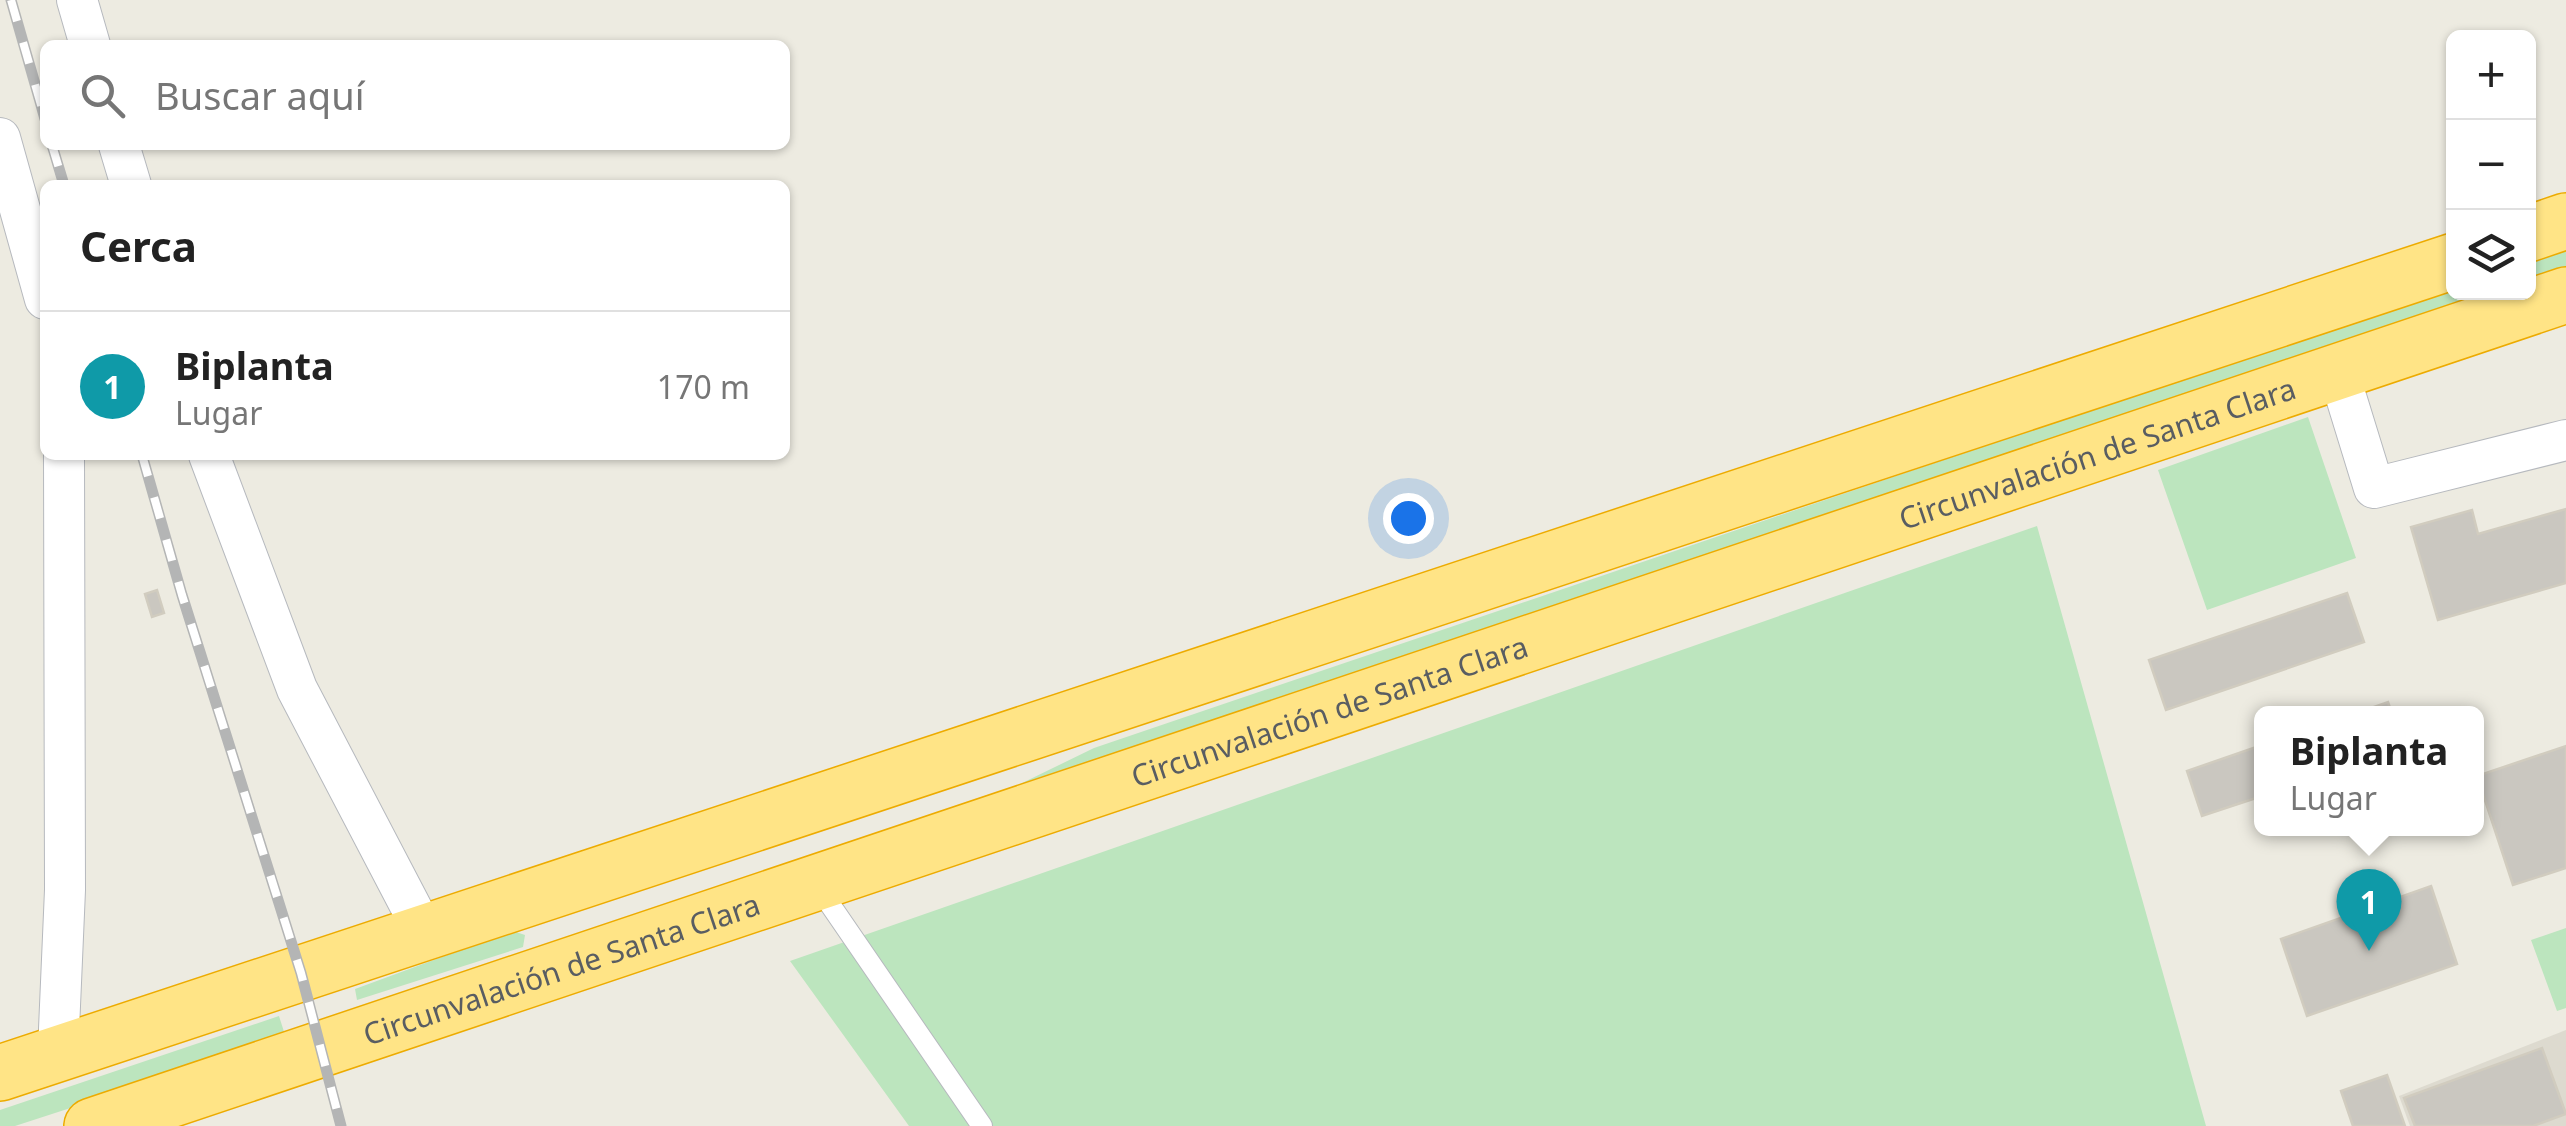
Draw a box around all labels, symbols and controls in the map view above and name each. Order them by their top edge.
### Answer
map controls [2446,30,2536,300]
button: + [2446,30,2536,120]
search box [40,40,790,150]
icon: search [75,68,130,123]
text: Buscar aquí [155,69,365,121]
button: − [2446,120,2536,210]
button: layers [2446,210,2536,300]
text: Cerca [80,217,197,274]
text: Biplanta [175,339,334,391]
text: 1 [103,365,122,408]
text: 170 m [657,365,750,408]
street label: Circunvalación de Santa Clara [1893,367,2301,538]
text: Lugar [175,391,262,434]
your location [1383,493,1434,544]
street label: Circunvalación de Santa Clara [1125,625,1533,796]
popup [2254,706,2484,836]
text: Biplanta [2290,724,2448,776]
text: Lugar [2290,776,2377,819]
pin: 1 [2336,868,2402,951]
street label: Circunvalación de Santa Clara [357,883,765,1054]

